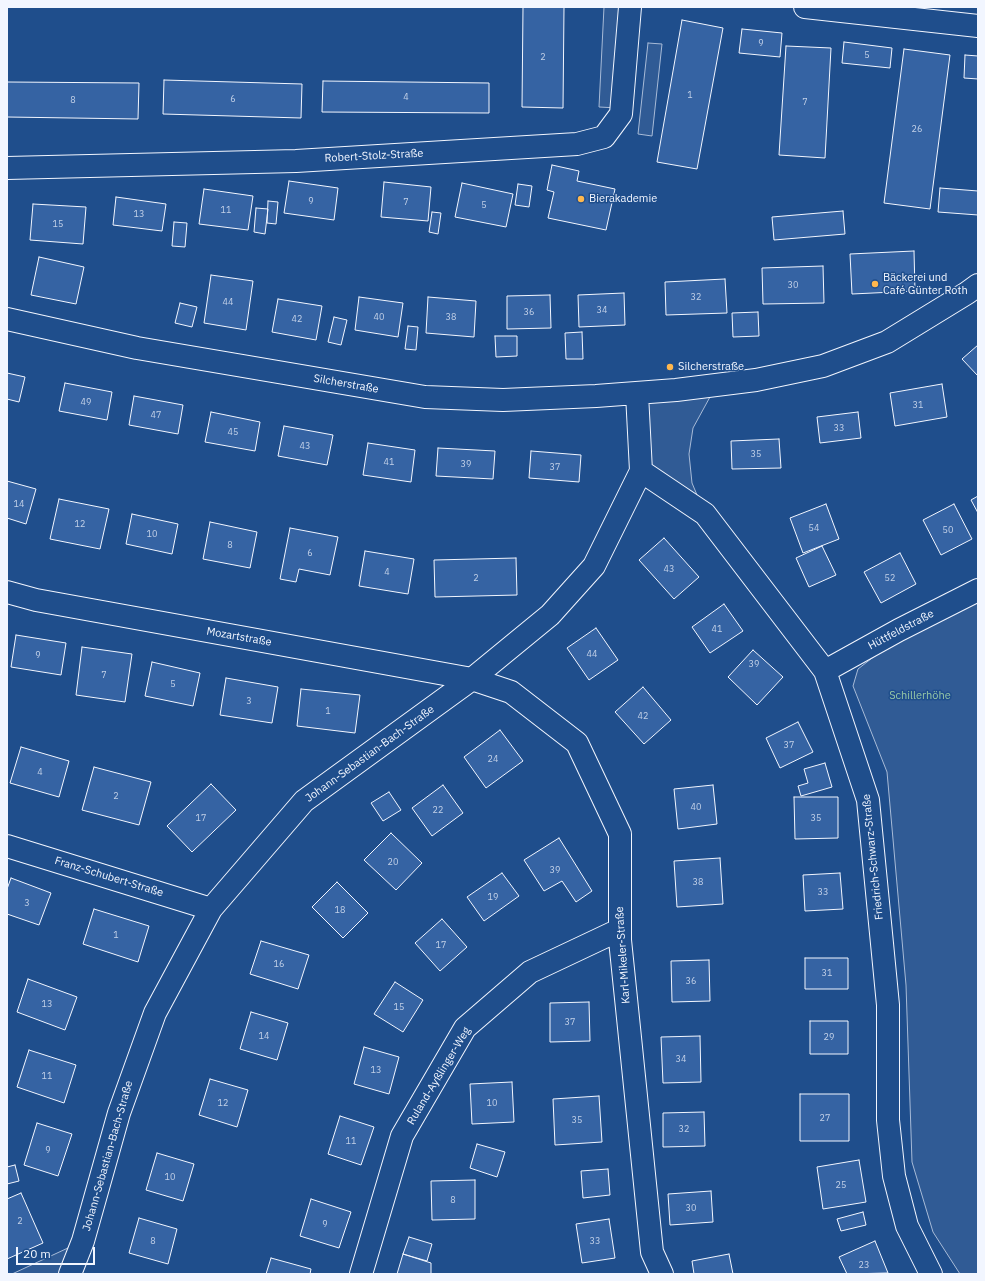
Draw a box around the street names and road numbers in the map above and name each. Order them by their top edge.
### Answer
street label: Robert-Stolz-Straße [324,147,424,165]
street label: Silcherstraße [312,372,380,396]
street label: Hüttfeldstraße [866,607,936,653]
street label: Mozartstraße [205,625,273,649]
street label: Johann-Sebastian-Bach-Straße [303,703,437,805]
street label: Friedrich-Schwarz-Straße [860,793,886,921]
street label: Franz-Schubert-Straße [53,854,165,900]
street label: Karl-Mikeler-Straße [613,906,633,1004]
street label: Ruland-Ayßlinger-Weg [405,1025,473,1127]
street label: Johann-Sebastian-Bach-Straße [80,1079,136,1233]

